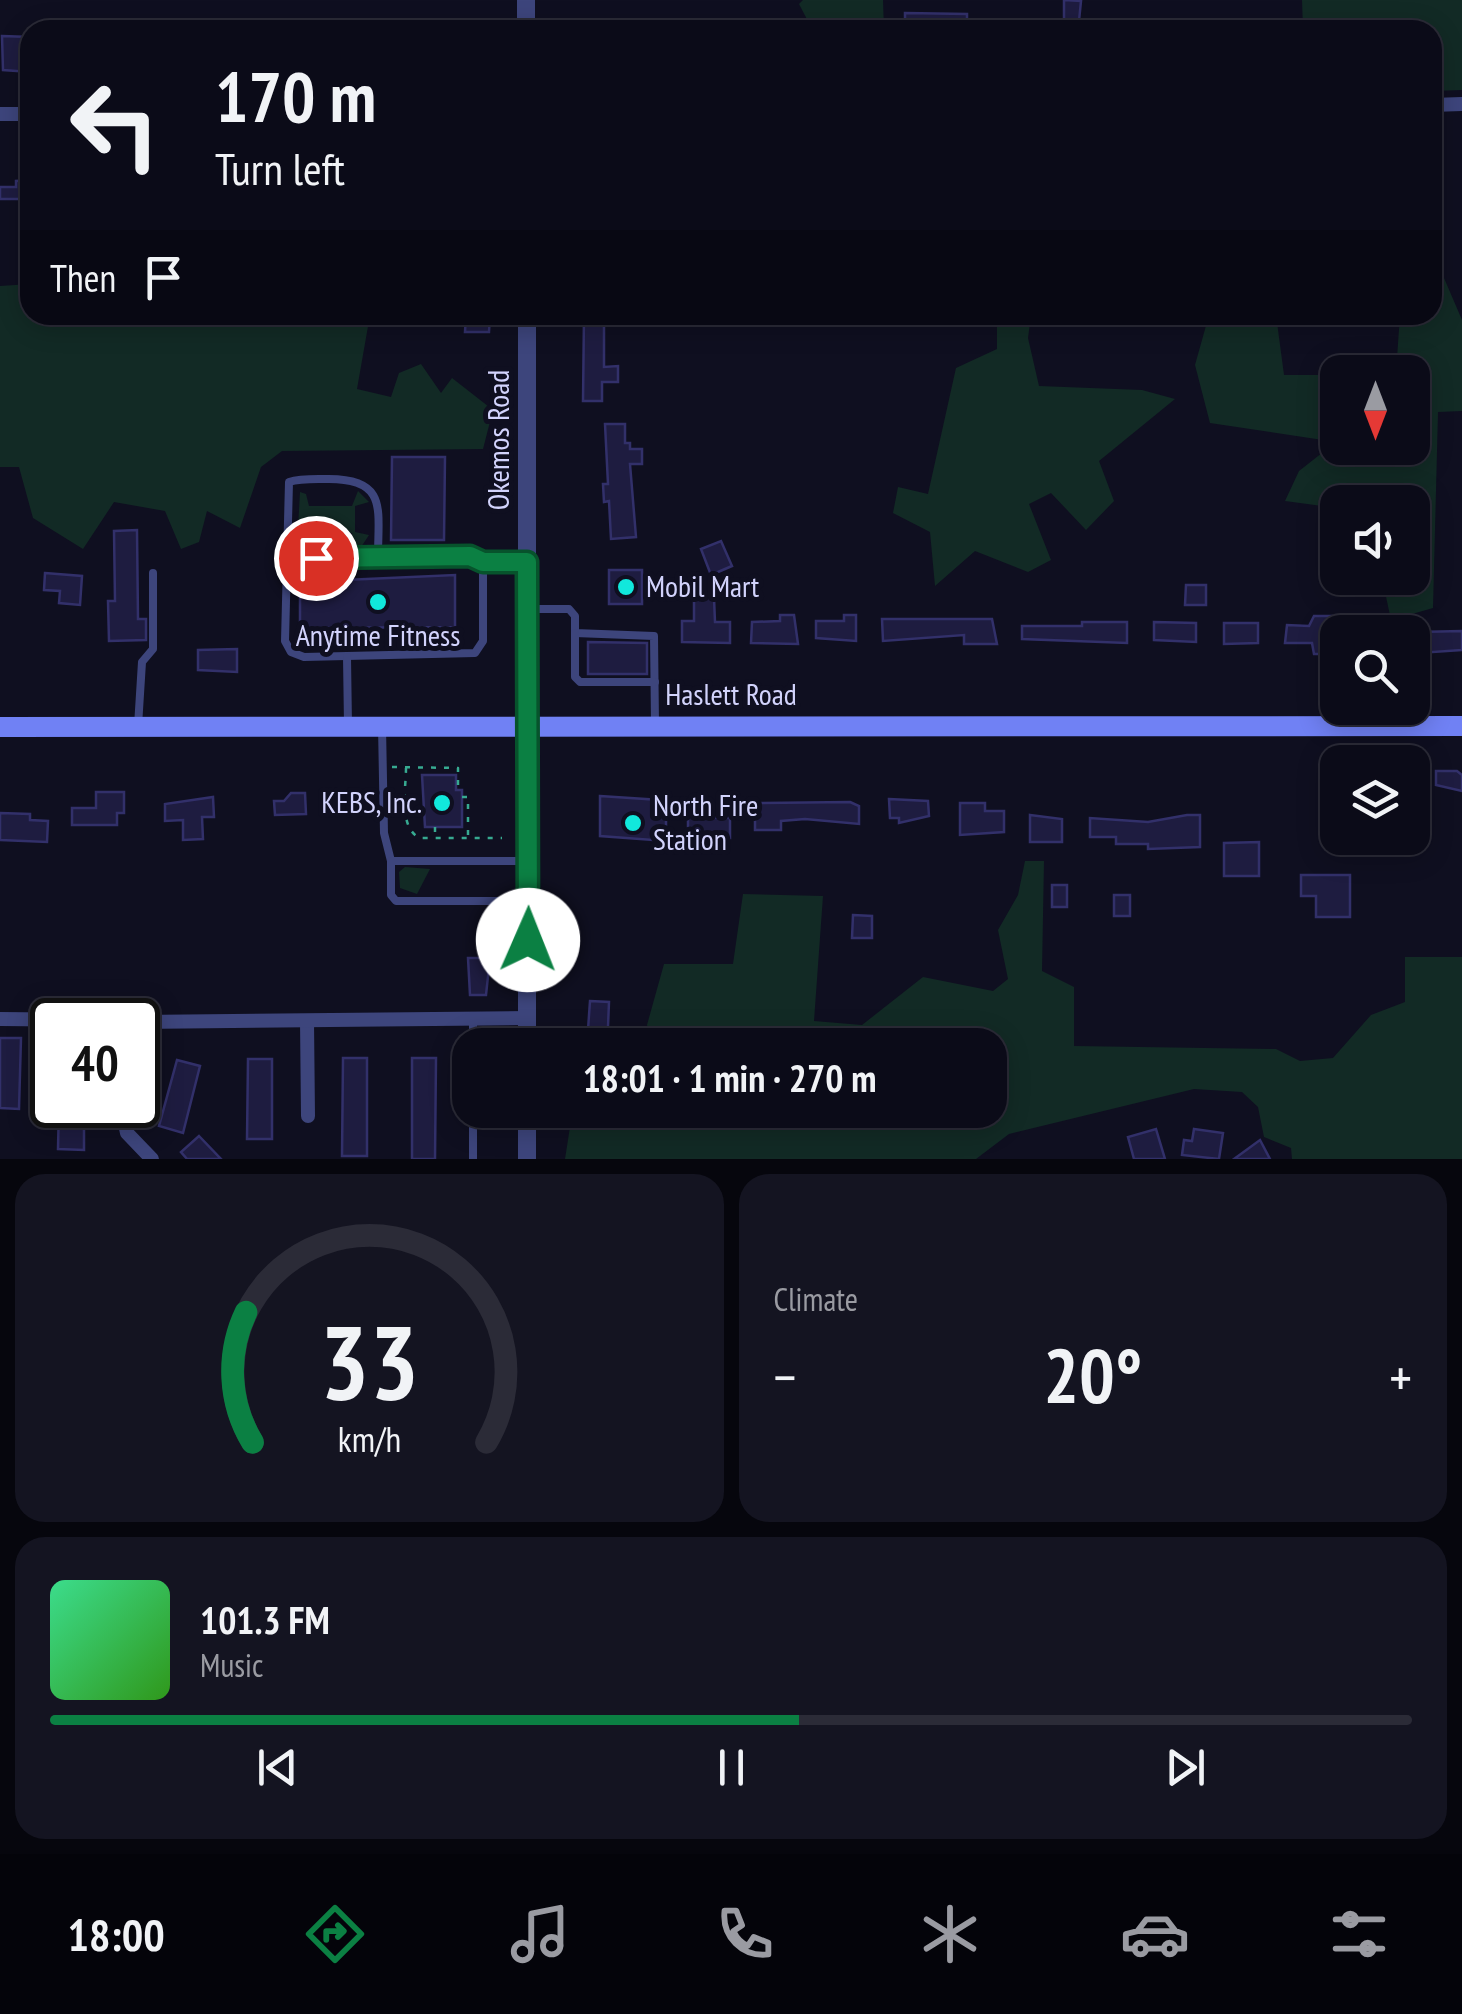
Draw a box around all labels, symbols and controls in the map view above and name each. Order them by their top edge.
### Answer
text: 170 m [215,51,376,141]
icon: left [50,60,180,190]
text: Turn left [215,139,345,197]
icon: arrive [136,250,191,305]
text: Then [50,253,116,302]
north arrow [1320,355,1430,465]
map controls [1320,355,1430,855]
street label: Okemos Road [478,370,517,510]
button: sound [1320,485,1430,595]
pin [274,516,359,601]
icon: arrive [289,531,344,586]
place label: Mobil Mart [646,566,760,605]
marker: Mobil Mart [615,576,637,598]
marker: Anytime Fitness [367,591,389,613]
place label: Anytime Fitness [296,615,460,654]
button: search [1320,615,1430,725]
street label: Haslett Road [665,674,797,713]
button: layers [1320,745,1430,855]
place label: KEBS, Inc. [321,782,422,821]
place label: North Fire Station [653,785,758,858]
marker: KEBS, Inc. [431,792,453,814]
marker: North Fire Station [622,812,644,834]
position arrow [476,888,580,992]
speed limit sign: 40 [30,998,160,1128]
text: 18:01 · 1 min · 270 m [583,1053,876,1102]
text: Climate [774,1278,858,1320]
text: 33 [320,1294,419,1429]
text: 20° [1043,1327,1142,1424]
text: − [774,1341,796,1412]
text: + [1389,1341,1412,1412]
text: km/h [338,1416,401,1462]
text: 101.3 FM [200,1595,330,1644]
text: Music [200,1644,263,1686]
icon: previous [250,1740,305,1795]
icon: pause [704,1740,759,1795]
icon: next [1158,1740,1213,1795]
icon: directions [300,1899,370,1969]
icon: music [505,1899,575,1969]
icon: phone [710,1899,780,1969]
icon: climate [915,1899,985,1969]
icon: car [1120,1899,1190,1969]
icon: filters [1324,1899,1394,1969]
text: 18:00 [67,1905,165,1963]

